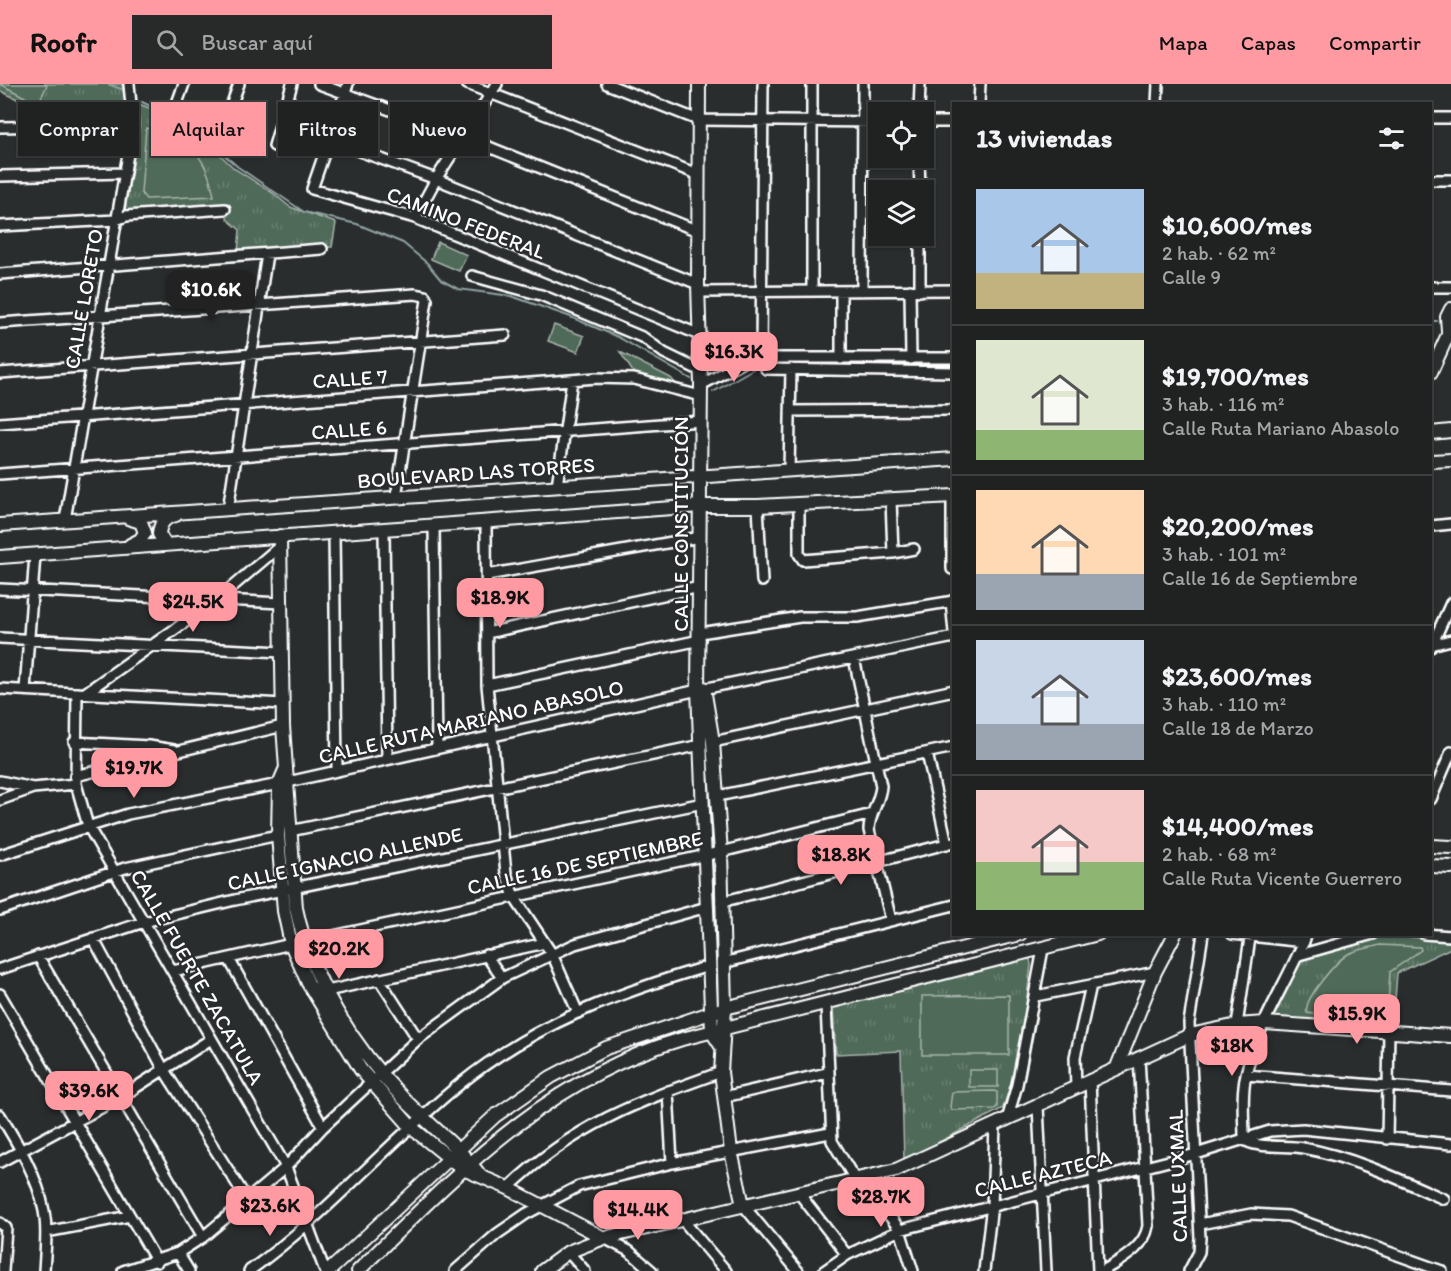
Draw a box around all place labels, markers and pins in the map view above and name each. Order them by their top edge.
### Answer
pin: $10.6K [162,270,260,321]
pin: $16.3K [685,332,783,383]
pin: $18.9K [451,578,549,629]
pin: $24.5K [144,582,242,633]
pin: $19.7K [85,748,183,799]
pin: $18.8K [792,835,890,886]
pin: $20.2K [290,929,388,980]
pin: $15.9K [1308,994,1406,1045]
pin: $18K [1196,1026,1268,1077]
pin: $39.6K [40,1071,138,1122]
pin: $28.7K [832,1177,930,1228]
pin: $23.6K [221,1186,319,1237]
pin: $14.4K [589,1190,687,1241]

